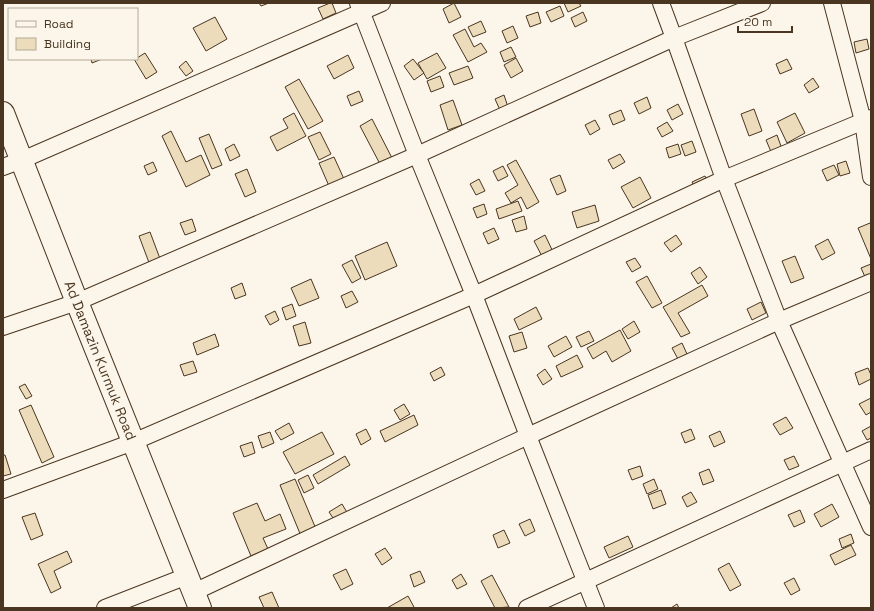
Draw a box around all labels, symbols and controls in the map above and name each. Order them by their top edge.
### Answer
legend [8,8,138,60]
scale bar [738,8,792,34]
text: 20 m [744,14,772,30]
text: Road [44,16,73,32]
text: Building [44,36,91,52]
street label: Ad Damazin Kurmuk Road [61,278,141,443]

